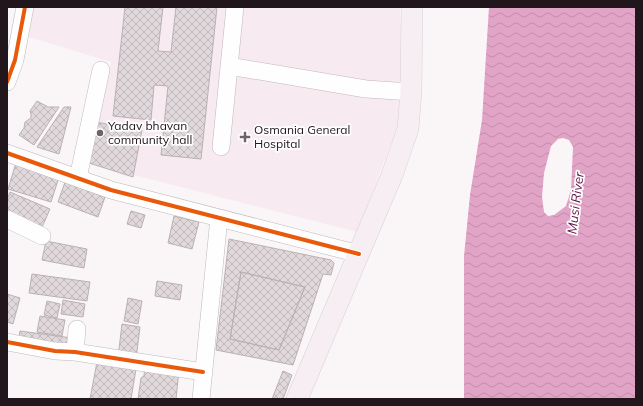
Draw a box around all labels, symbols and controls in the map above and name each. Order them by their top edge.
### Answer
place label: Yadav bhavan community hall [107,118,192,147]
place label: Osmania General Hospital [254,122,350,151]
marker: Yadav bhavan community hall [95,128,105,138]
marker: Osmania General Hospital [239,131,251,143]
water label: Musi River [563,170,587,235]

